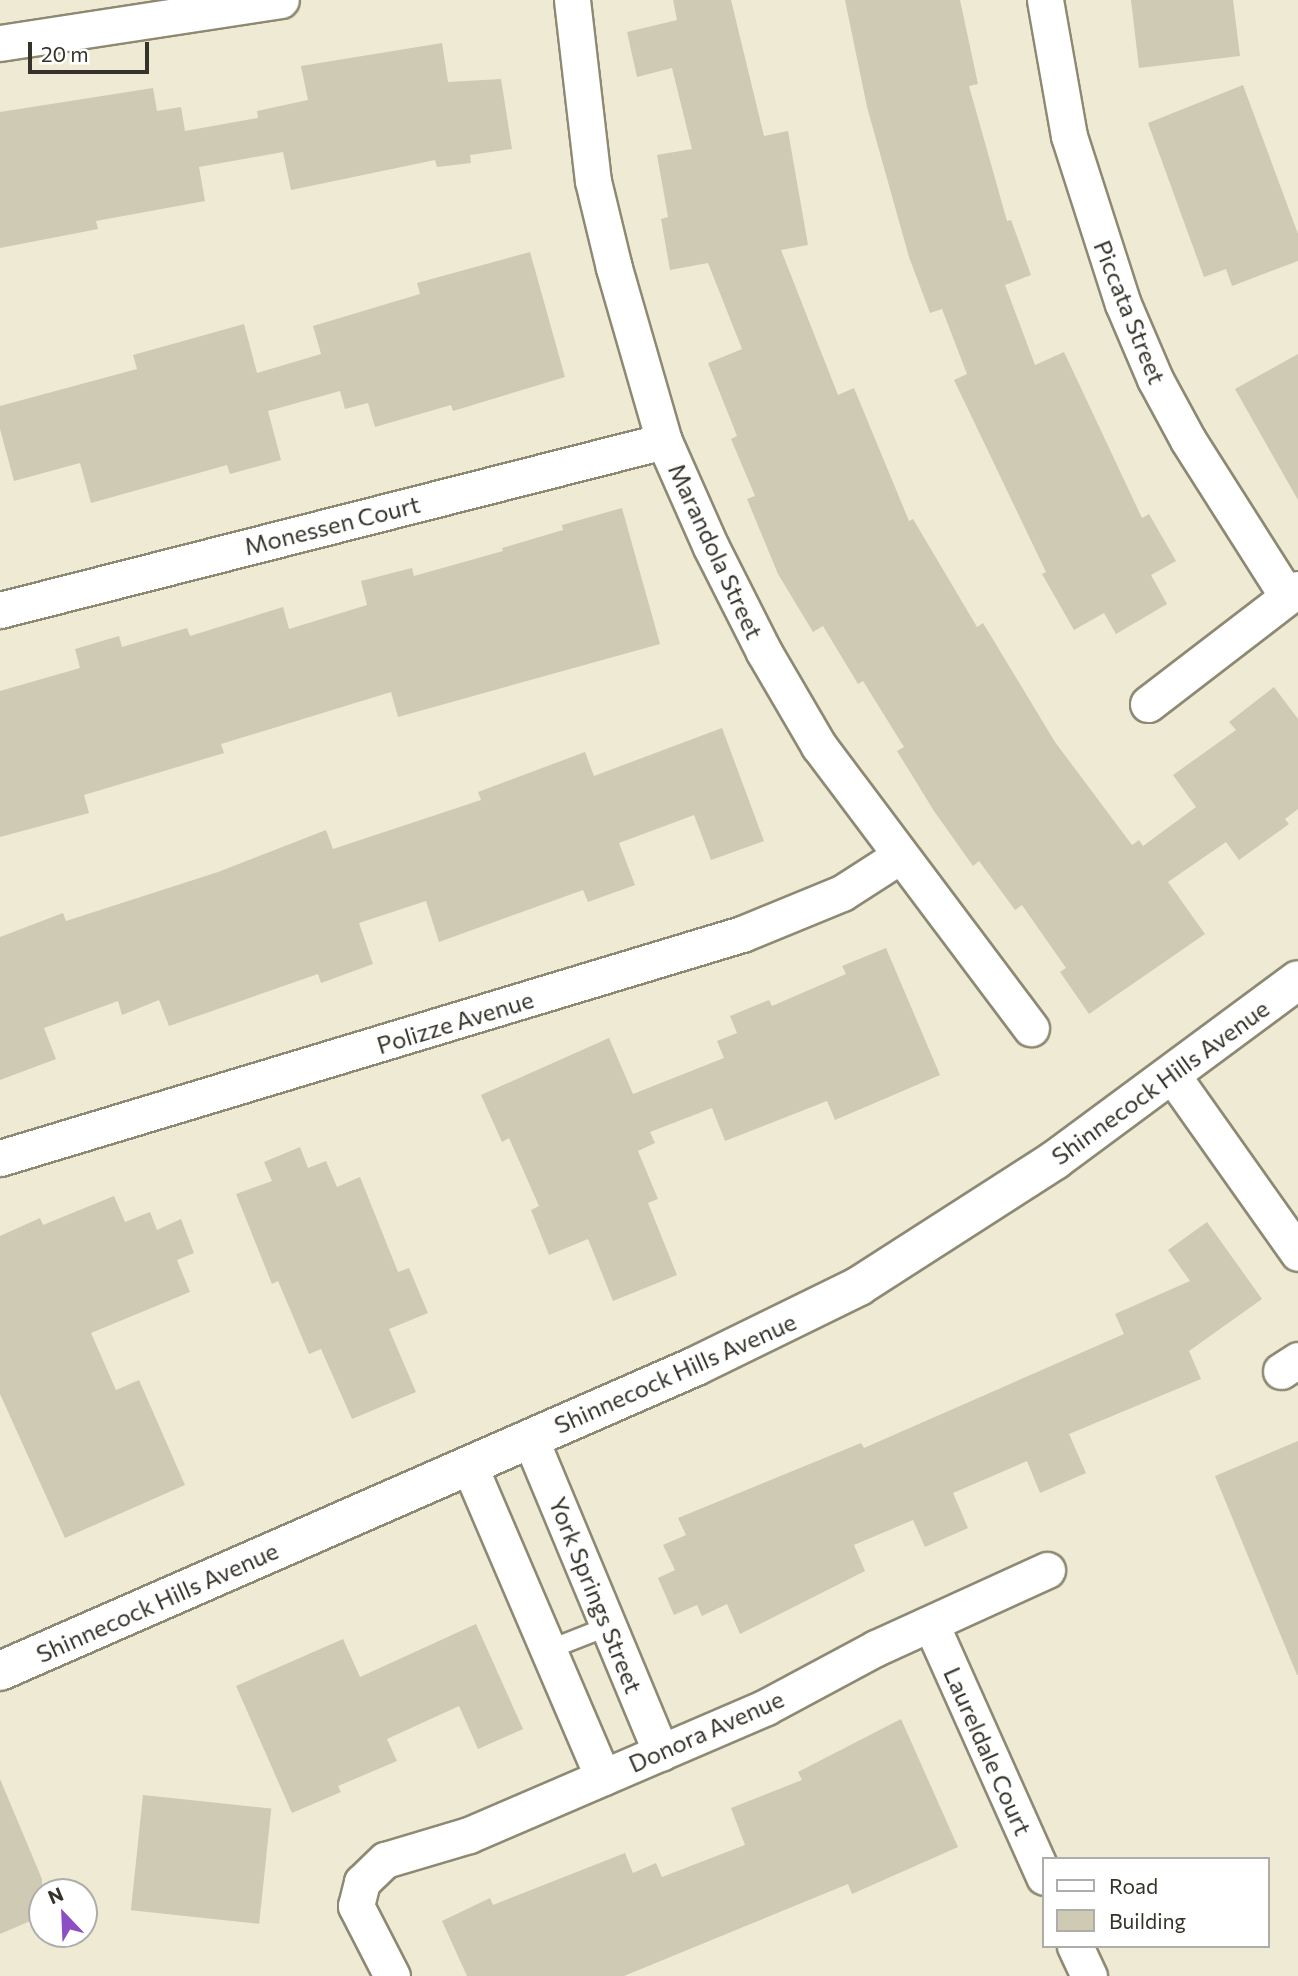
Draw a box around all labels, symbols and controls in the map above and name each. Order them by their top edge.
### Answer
scale bar [32,28,152,72]
text: 20 m [41,41,89,66]
street label: Piccata Street [1088,236,1172,388]
street label: Marandola Street [663,459,769,643]
street label: Monessen Court [241,489,423,561]
street label: Polizze Avenue [373,984,537,1060]
street label: Shinnecock Hills Avenue [1046,993,1274,1171]
street label: Shinnecock Hills Avenue [550,1307,800,1439]
street label: York Springs Street [543,1493,649,1697]
street label: Shinnecock Hills Avenue [32,1536,282,1668]
street label: Laureldale Court [938,1662,1038,1840]
street label: Donora Avenue [624,1684,788,1778]
legend [1042,1857,1270,1948]
text: Road [1109,1873,1158,1898]
north arrow [28,1878,98,1948]
text: N [44,1882,66,1908]
text: Building [1109,1908,1186,1933]

